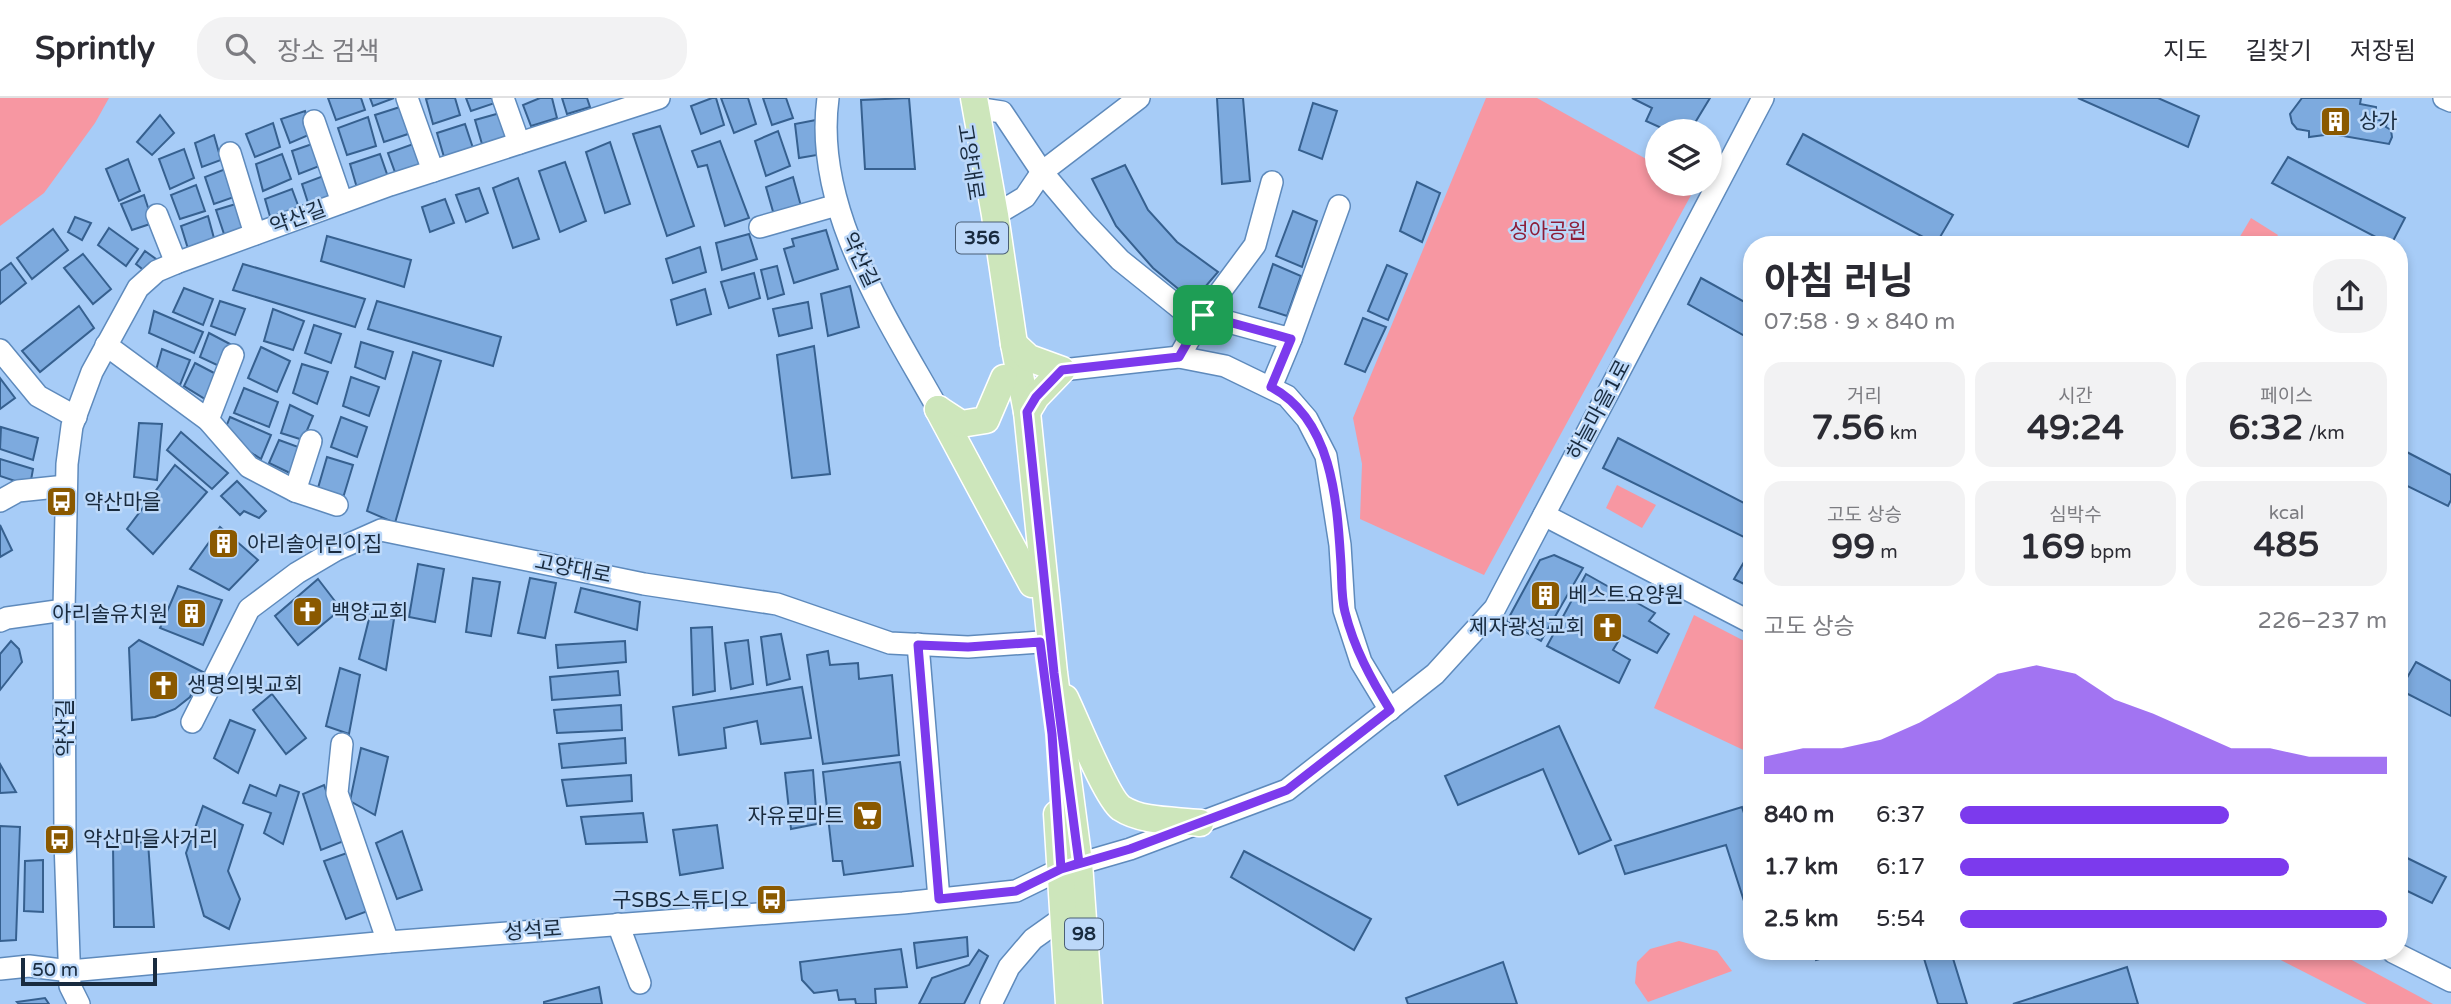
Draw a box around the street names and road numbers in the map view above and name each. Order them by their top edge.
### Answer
street label: 고양대로 [952,122,988,202]
street label: 약산길 [266,196,330,240]
road number: 356 [956,222,1008,254]
street label: 약산길 [836,228,884,292]
street label: 하늘마을1로 [1562,356,1636,464]
street label: 고양대로 [533,549,613,589]
street label: 약산길 [53,699,78,757]
street label: 성석로 [503,917,563,945]
road number: 98 [1065,918,1103,950]

